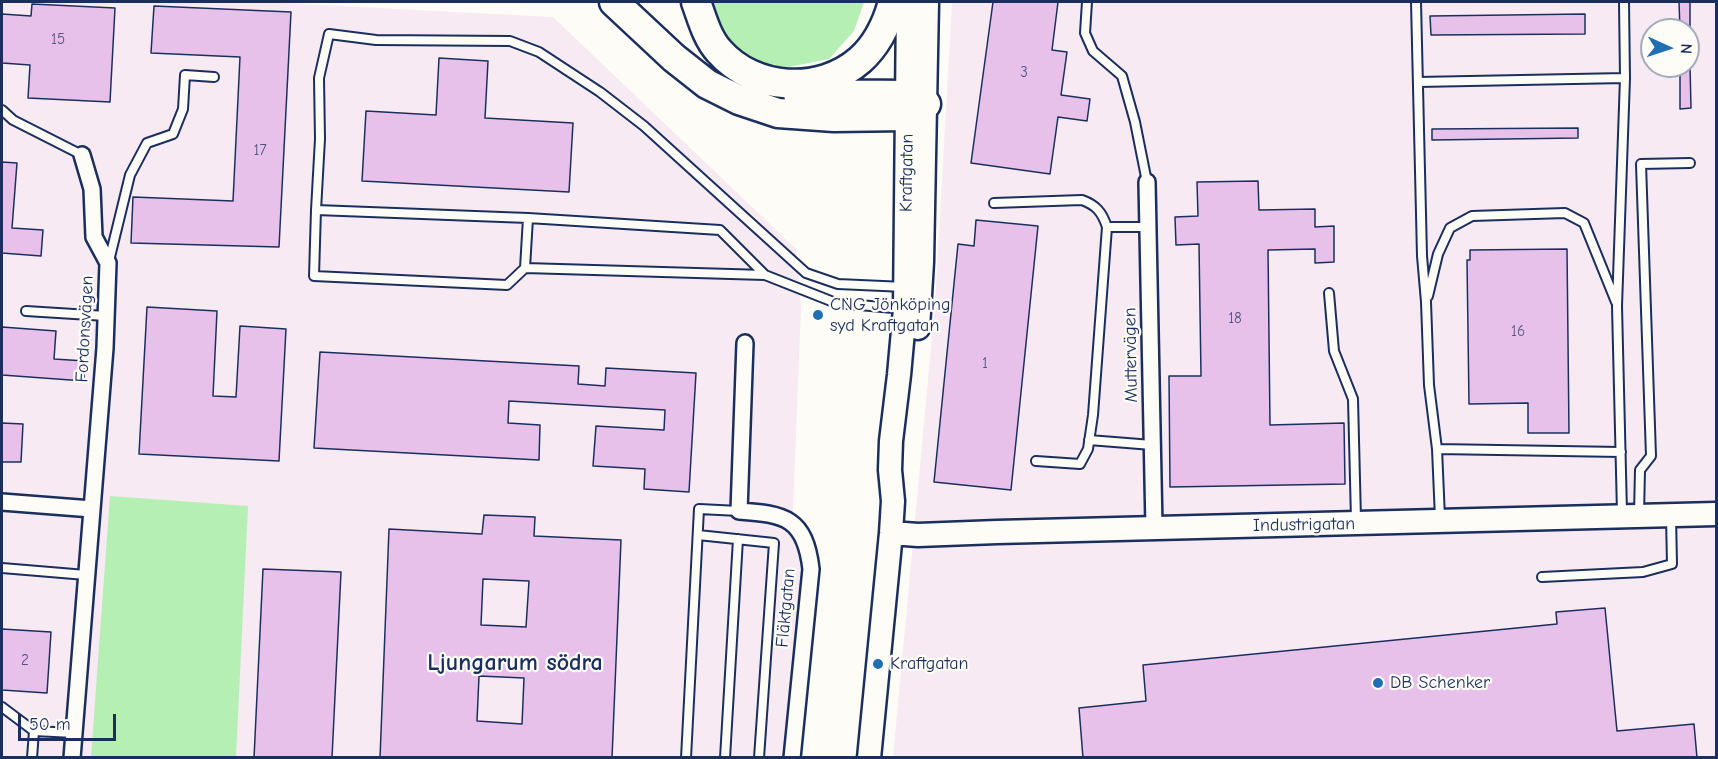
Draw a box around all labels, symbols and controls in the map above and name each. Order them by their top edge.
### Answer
north arrow [1640,18,1700,78]
house number: 15 [51,31,65,49]
text: N [1677,43,1695,55]
house number: 3 [1020,64,1028,82]
street label: Kraftgatan [896,134,918,212]
house number: 17 [253,142,267,160]
street label: Fordonsvägen [71,275,99,383]
place label: CNG Jönköping syd Kraftgatan [830,294,950,336]
street label: Muttervägen [1119,307,1143,403]
marker: CNG Jönköping syd Kraftgatan [811,308,825,322]
house number: 18 [1228,310,1242,328]
house number: 16 [1511,323,1525,341]
house number: 1 [982,355,988,373]
street label: Industrigatan [1253,513,1355,537]
street label: Fläktgatan [772,567,800,649]
district label: Ljungarum södra [427,649,603,677]
house number: 2 [21,652,29,670]
place label: Kraftgatan [890,653,969,675]
marker: Kraftgatan [871,657,885,671]
place label: DB Schenker [1390,672,1490,694]
marker: DB Schenker [1371,676,1385,690]
scale bar [21,702,118,740]
text: 50 m [29,714,71,735]

